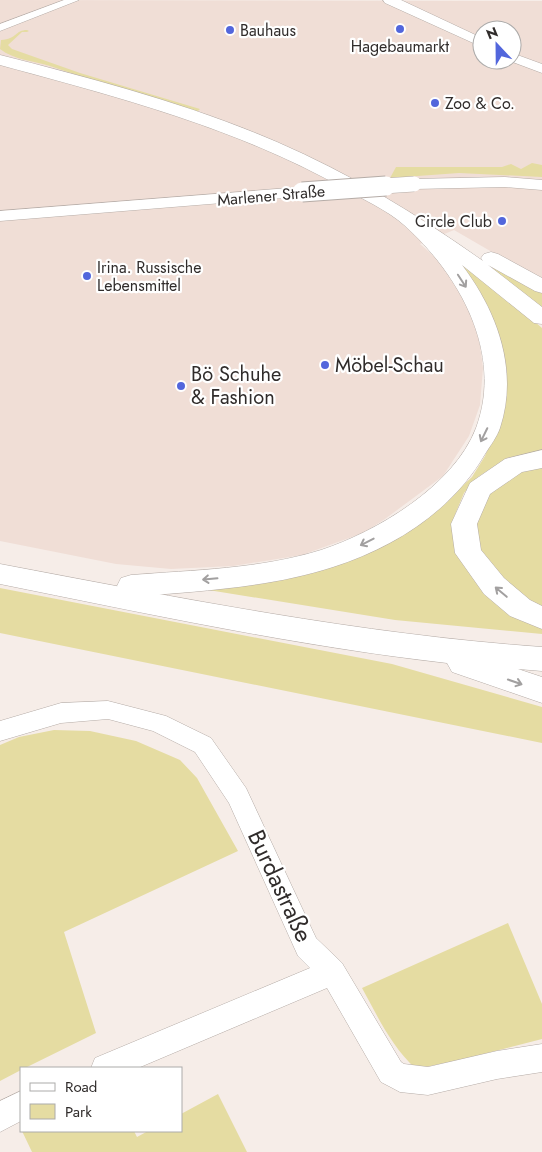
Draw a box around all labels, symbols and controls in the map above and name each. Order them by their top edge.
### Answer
place label: Bauhaus [240,19,296,42]
north arrow [472,20,522,70]
text: N [483,22,501,44]
marker: Hagebaumarkt [394,23,406,35]
marker: Bauhaus [224,24,236,36]
place label: Hagebaumarkt [351,35,449,58]
place label: Zoo & Co. [445,92,515,115]
marker: Zoo & Co. [429,97,441,109]
street label: Marlener Straße [216,179,326,212]
place label: Circle Club [415,210,492,233]
marker: Circle Club [496,215,508,227]
place label: Irina. Russische Lebensmittel [97,256,201,297]
marker: Irina. Russische Lebensmittel [81,270,93,282]
one-way arrow [458,273,468,287]
place label: Möbel-Schau [335,351,444,380]
marker: Möbel-Schau [319,359,331,371]
place label: Bö Schuhe & Fashion [191,360,281,412]
marker: Bö Schuhe & Fashion [175,380,187,392]
one-way arrow [479,427,488,442]
one-way arrow [360,537,374,547]
one-way arrow [202,575,218,584]
one-way arrow [495,587,508,598]
one-way arrow [507,678,523,687]
street label: Burdastraße [239,824,322,948]
legend [20,1067,182,1132]
text: Road [65,1076,97,1098]
text: Park [65,1101,92,1123]

